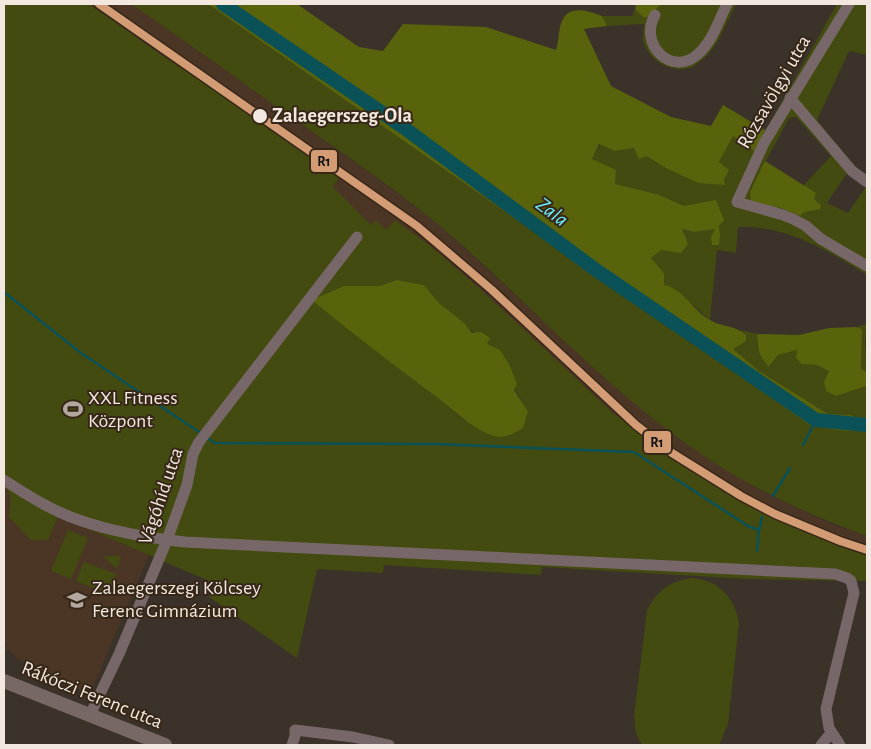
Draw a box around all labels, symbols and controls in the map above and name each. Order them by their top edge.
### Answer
street label: Rózsavölgyi utca [734,32,814,152]
place label: Zalaegerszeg-Ola [272,106,412,126]
marker: Zalaegerszeg-Ola [251,107,269,125]
line badge: R1 [310,149,338,173]
text: R1 [317,155,331,169]
water label: Zala [532,193,572,231]
place label: XXL Fitness Központ [88,388,178,431]
sports icon: XXL Fitness Központ [62,398,84,420]
line badge: R1 [643,430,672,454]
text: R1 [650,436,664,450]
street label: Vágóhíd utca [135,445,187,547]
place label: Zalaegerszegi Kölcsey Ferenc Gimnázium [92,578,261,621]
school or university icon: Zalaegerszegi Kölcsey Ferenc Gimnázium [66,589,88,611]
street label: Rákóczi Ferenc utca [19,658,165,732]

